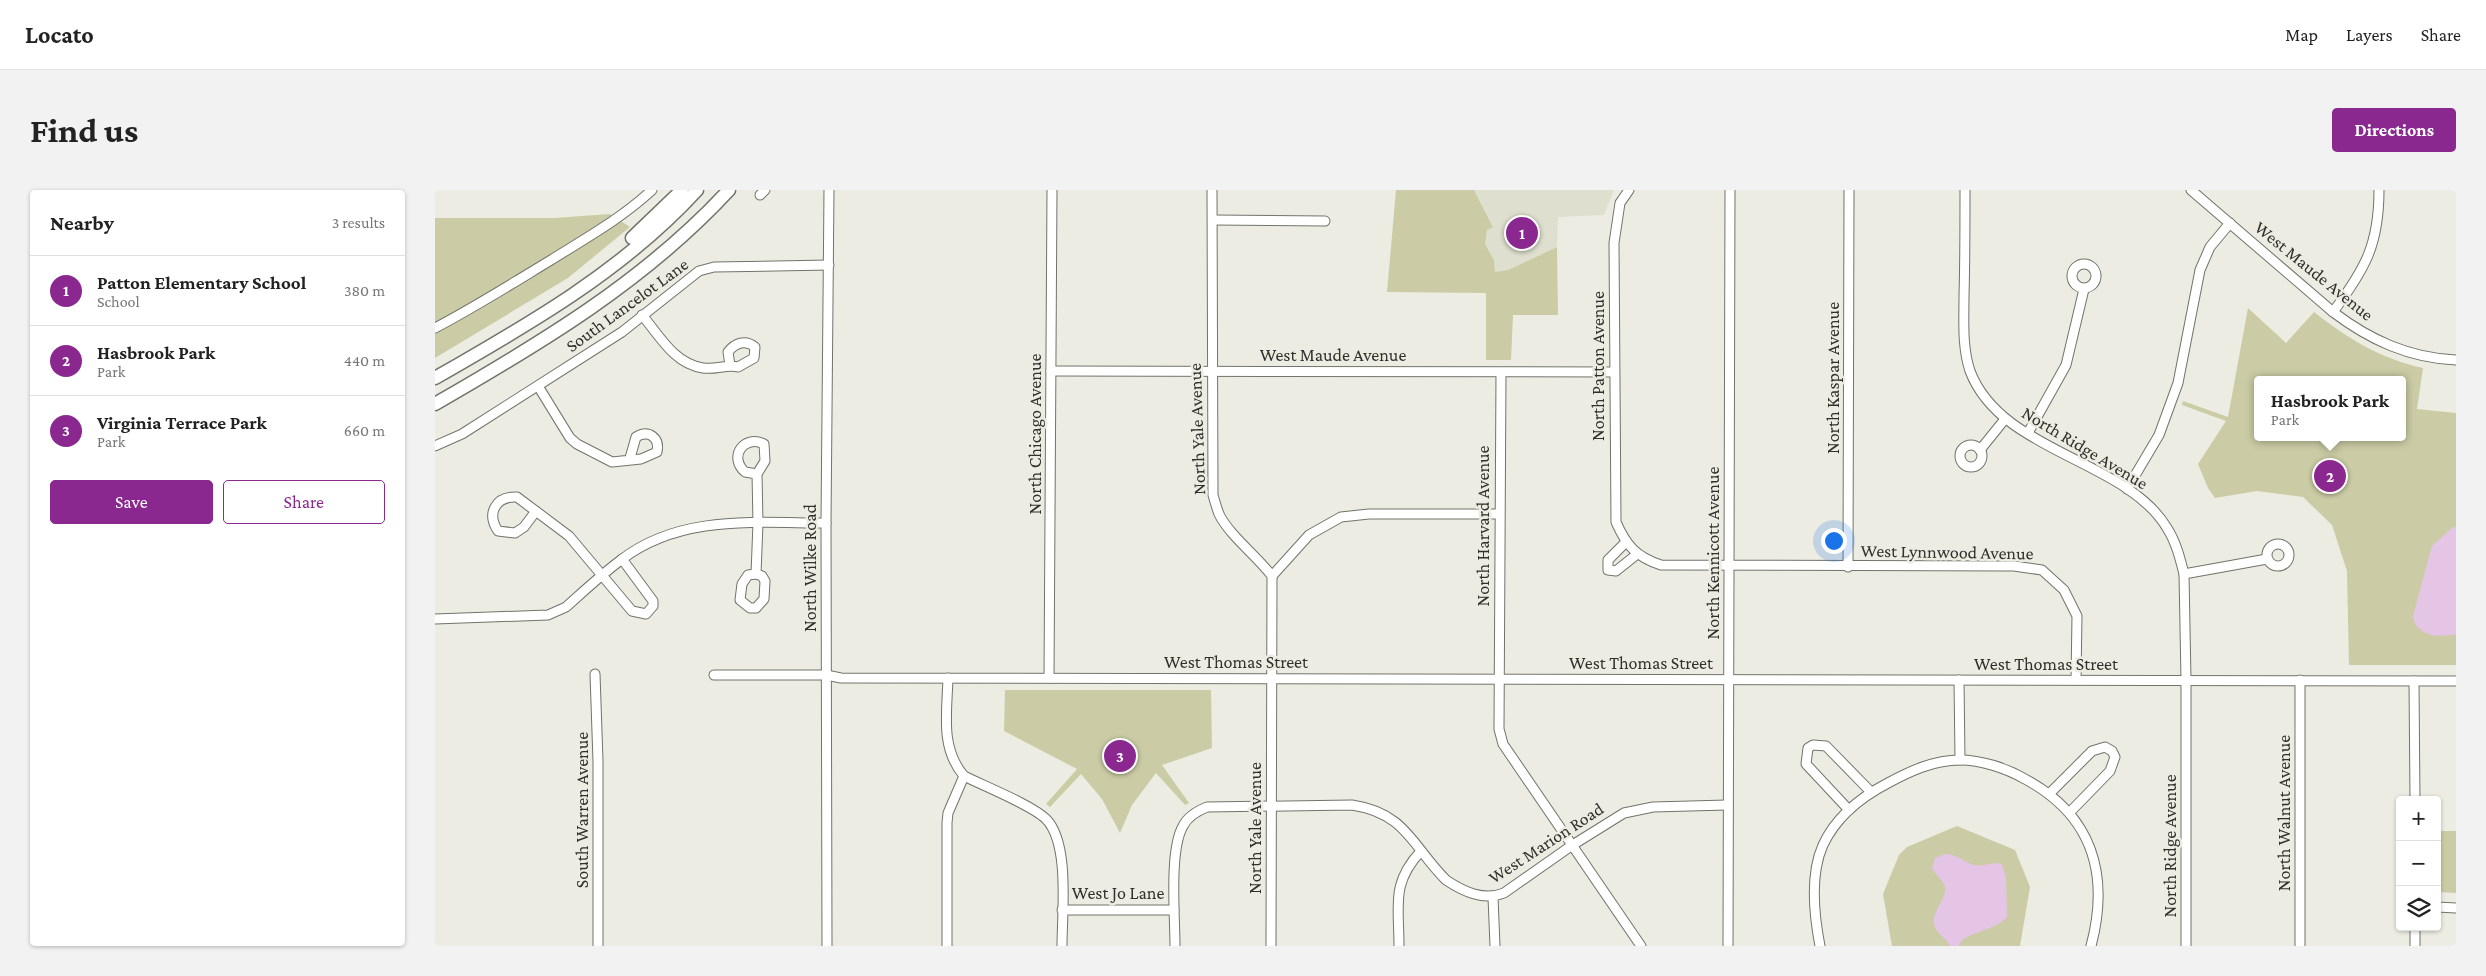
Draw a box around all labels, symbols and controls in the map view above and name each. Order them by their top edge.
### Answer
text: Locato [25,21,94,48]
text: Map [2285,25,2318,45]
text: Layers [2346,25,2393,45]
text: Share [2421,25,2461,45]
button: Directions [2332,108,2456,152]
text: Find us [30,111,138,150]
text: Nearby [50,211,114,235]
text: 3 results [332,214,385,231]
pin: 1 [1506,214,1538,252]
street label: West Maude Avenue [2251,217,2377,325]
street label: South Lancelot Lane [562,254,692,356]
text: Patton Elementary School [97,272,306,293]
text: 1 [63,282,69,299]
text: 380 m [344,282,385,299]
street label: North Patton Avenue [1588,291,1608,441]
text: School [97,293,140,310]
street label: North Kaspar Avenue [1823,302,1843,454]
text: Hasbrook Park [97,342,215,363]
street label: West Maude Avenue [1260,345,1406,365]
text: 2 [62,352,70,369]
text: 440 m [344,352,385,369]
street label: North Chicago Avenue [1025,354,1045,514]
text: Park [97,363,125,380]
street label: North Yale Avenue [1185,363,1209,495]
popup [2254,376,2406,441]
text: Hasbrook Park [2271,390,2389,411]
street label: North Ridge Avenue [2019,403,2152,493]
text: Park [2271,411,2299,428]
text: Virginia Terrace Park [97,412,267,433]
text: 3 [62,422,70,439]
text: 660 m [344,422,385,439]
text: Park [97,433,125,450]
street label: North Harvard Avenue [1473,445,1493,607]
pin: 2 [2314,457,2346,495]
street label: North Kennicott Avenue [1703,467,1723,639]
button: Save [50,480,213,524]
button: Share [223,480,385,524]
street label: North Wilke Road [800,503,820,632]
your location [1821,528,1847,554]
street label: West Lynnwood Avenue [1860,540,2034,564]
street label: West Thomas Street [1164,652,1309,672]
street label: West Thomas Street [1569,653,1714,673]
street label: West Thomas Street [1974,654,2119,674]
street label: South Warren Avenue [572,732,592,888]
street label: North Walnut Avenue [2274,735,2294,891]
pin: 3 [1104,737,1136,775]
street label: North Yale Avenue [1245,762,1265,894]
street label: North Ridge Avenue [2160,774,2180,918]
map controls [2396,796,2441,931]
button: + [2396,796,2441,841]
street label: West Marion Road [1485,798,1608,888]
button: − [2396,841,2441,886]
street label: West Jo Lane [1072,883,1164,903]
button: layers [2396,886,2441,931]

